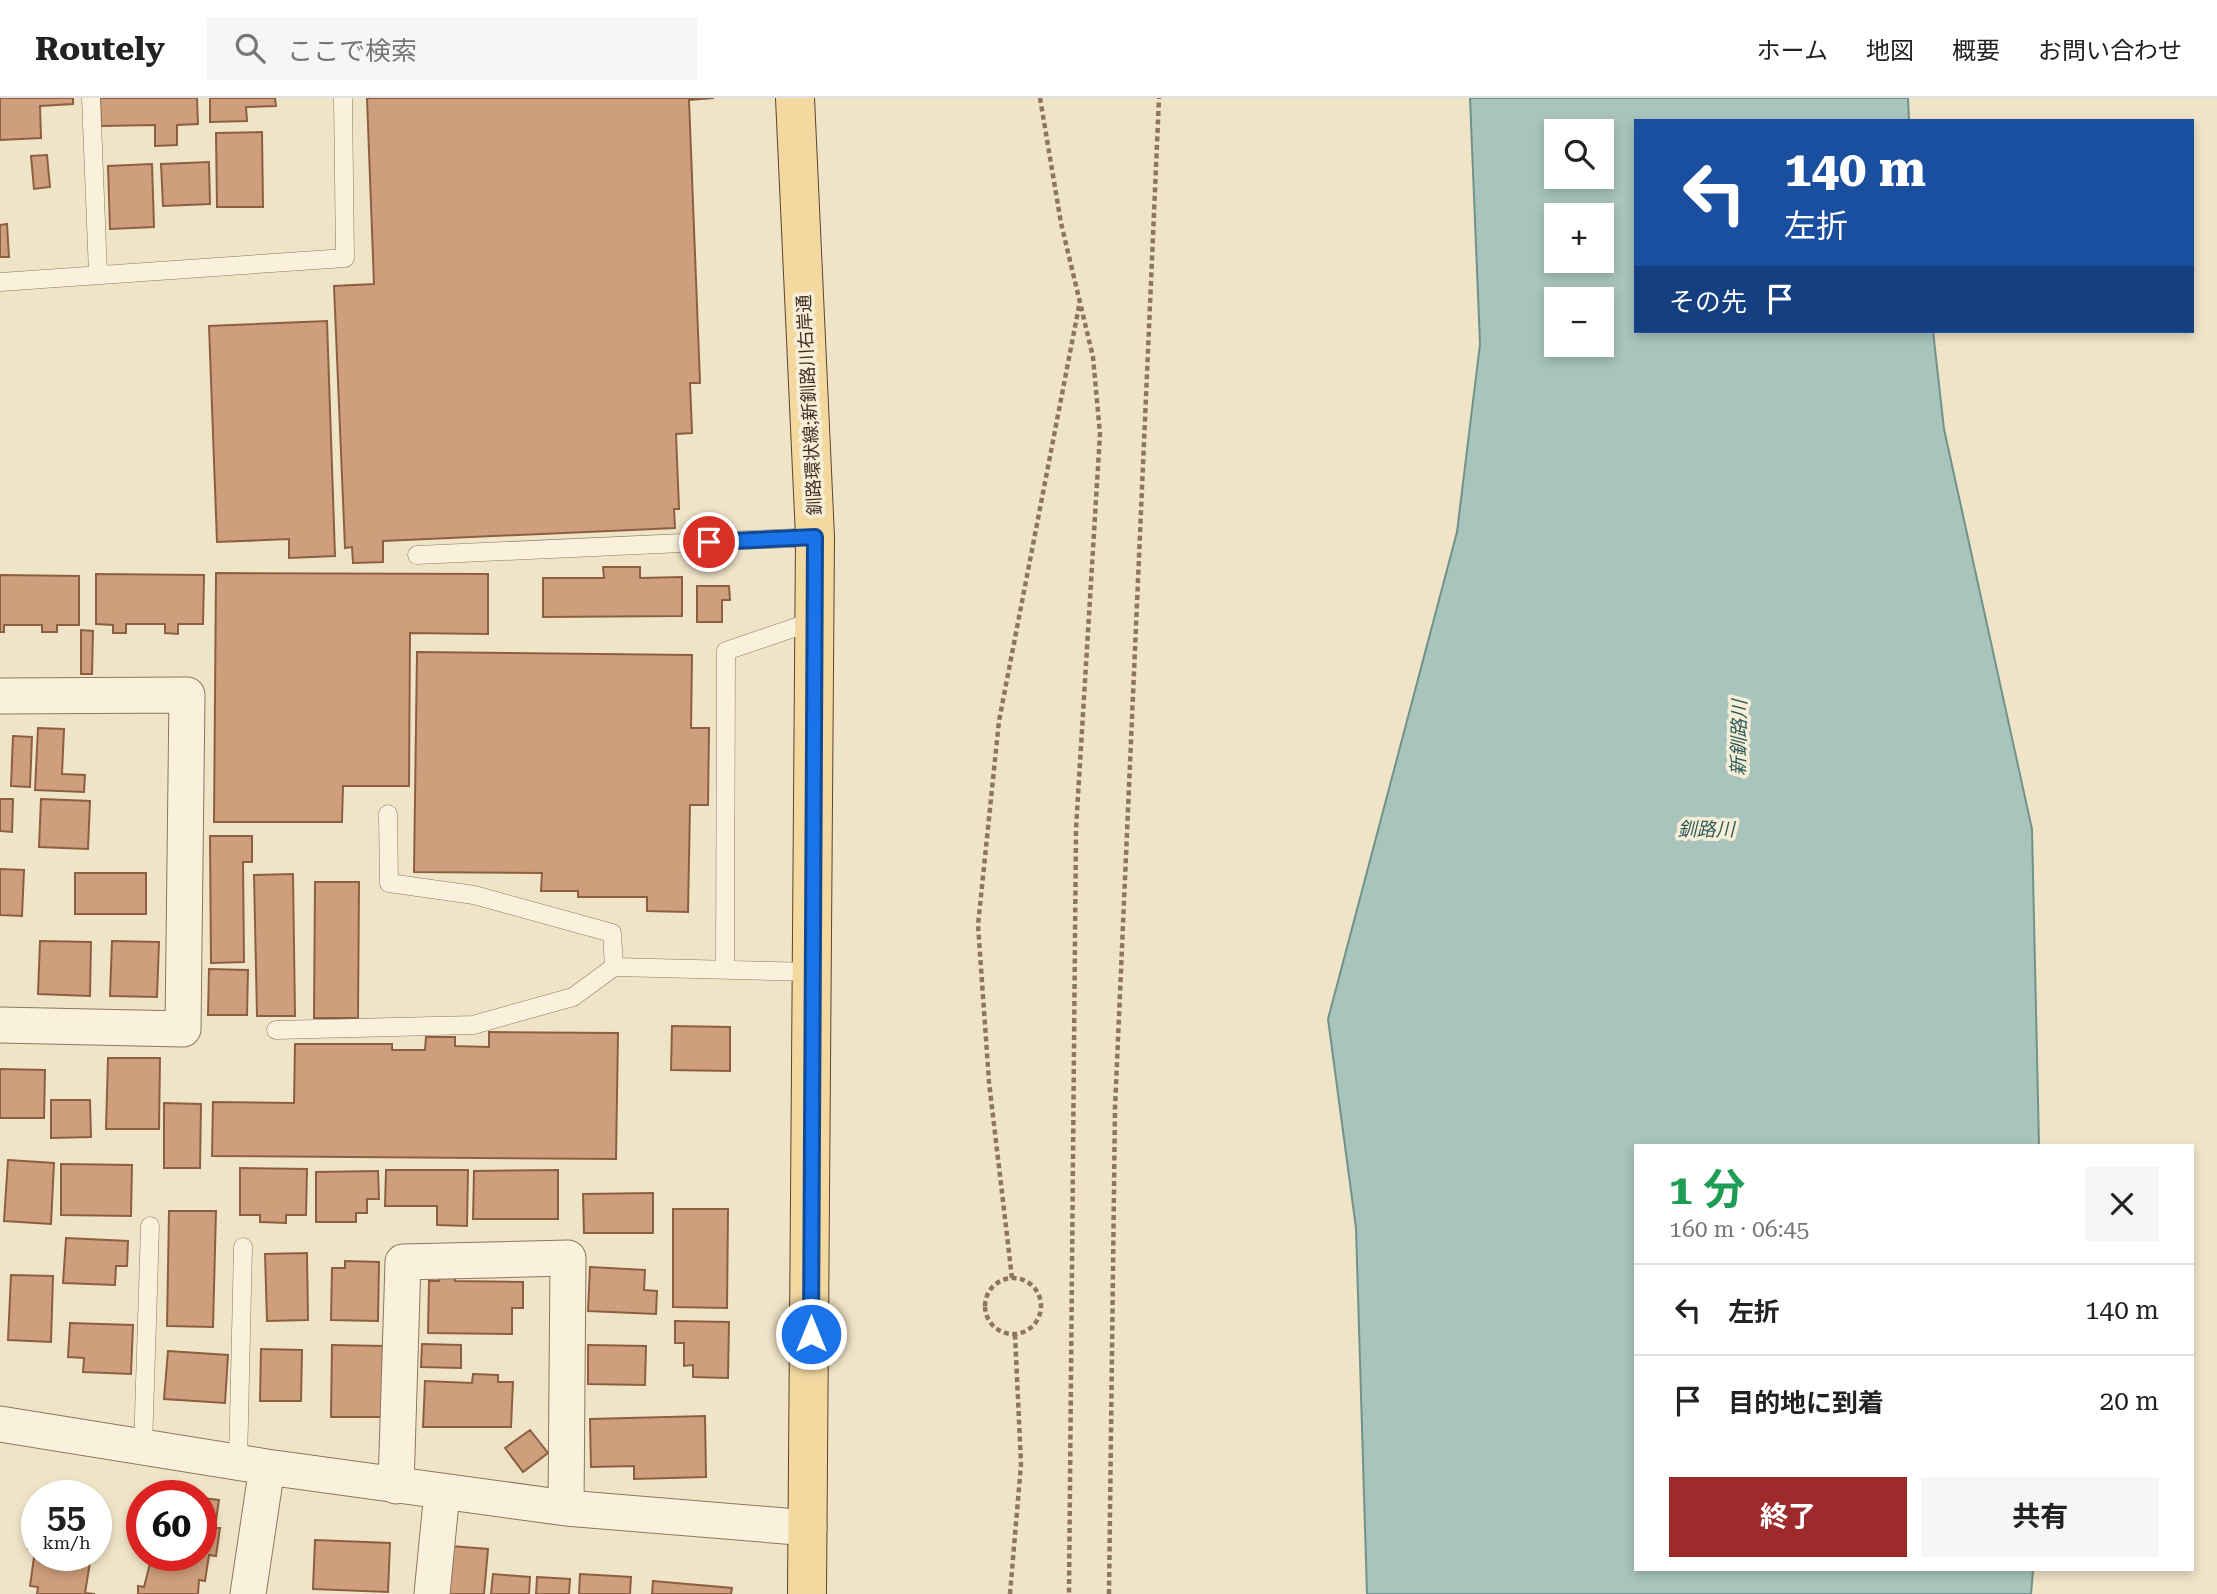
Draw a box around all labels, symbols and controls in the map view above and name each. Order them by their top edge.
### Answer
search box [207,17,697,80]
text: Routely [35,29,165,68]
icon: search [231,29,269,67]
text: ここで検索 [287,36,417,66]
text: ホーム [1757,37,1828,65]
text: 地図 [1866,37,1914,65]
text: 概要 [1952,37,2000,65]
text: お問い合わせ [2038,37,2182,65]
map controls [1544,119,1614,357]
button: search [1544,119,1614,189]
text: 140 m [1784,141,1926,198]
icon: left [1669,147,1760,238]
button: + [1544,203,1614,273]
text: 左折 [1784,207,1848,245]
icon: arrive [1761,280,1799,318]
button: − [1544,287,1614,357]
text: その先 [1669,287,1747,317]
street label: 釧路環状線;新釧路川右岸通 [793,294,825,516]
pin [679,512,739,572]
icon: arrive [690,523,728,561]
water label: 新釧路川 [1727,698,1751,776]
water label: 釧路川 [1677,818,1736,841]
text: 1 分 [1669,1165,1745,1214]
button: close [2085,1167,2159,1241]
text: 160 m · 06:45 [1669,1216,1809,1243]
icon: left [1669,1291,1707,1329]
text: 140 m [2085,1295,2159,1325]
position arrow [774,1297,848,1371]
text: 左折 [1728,1297,1780,1327]
icon: arrive [1669,1382,1707,1420]
text: 20 m [2100,1386,2159,1416]
text: 目的地に到着 [1728,1388,1884,1418]
button: 終了 [1669,1477,1907,1557]
button: 共有 [1921,1477,2159,1557]
speed limit sign: 60 [126,1480,217,1571]
text: 55 [47,1496,86,1537]
text: km/h [42,1532,91,1553]

